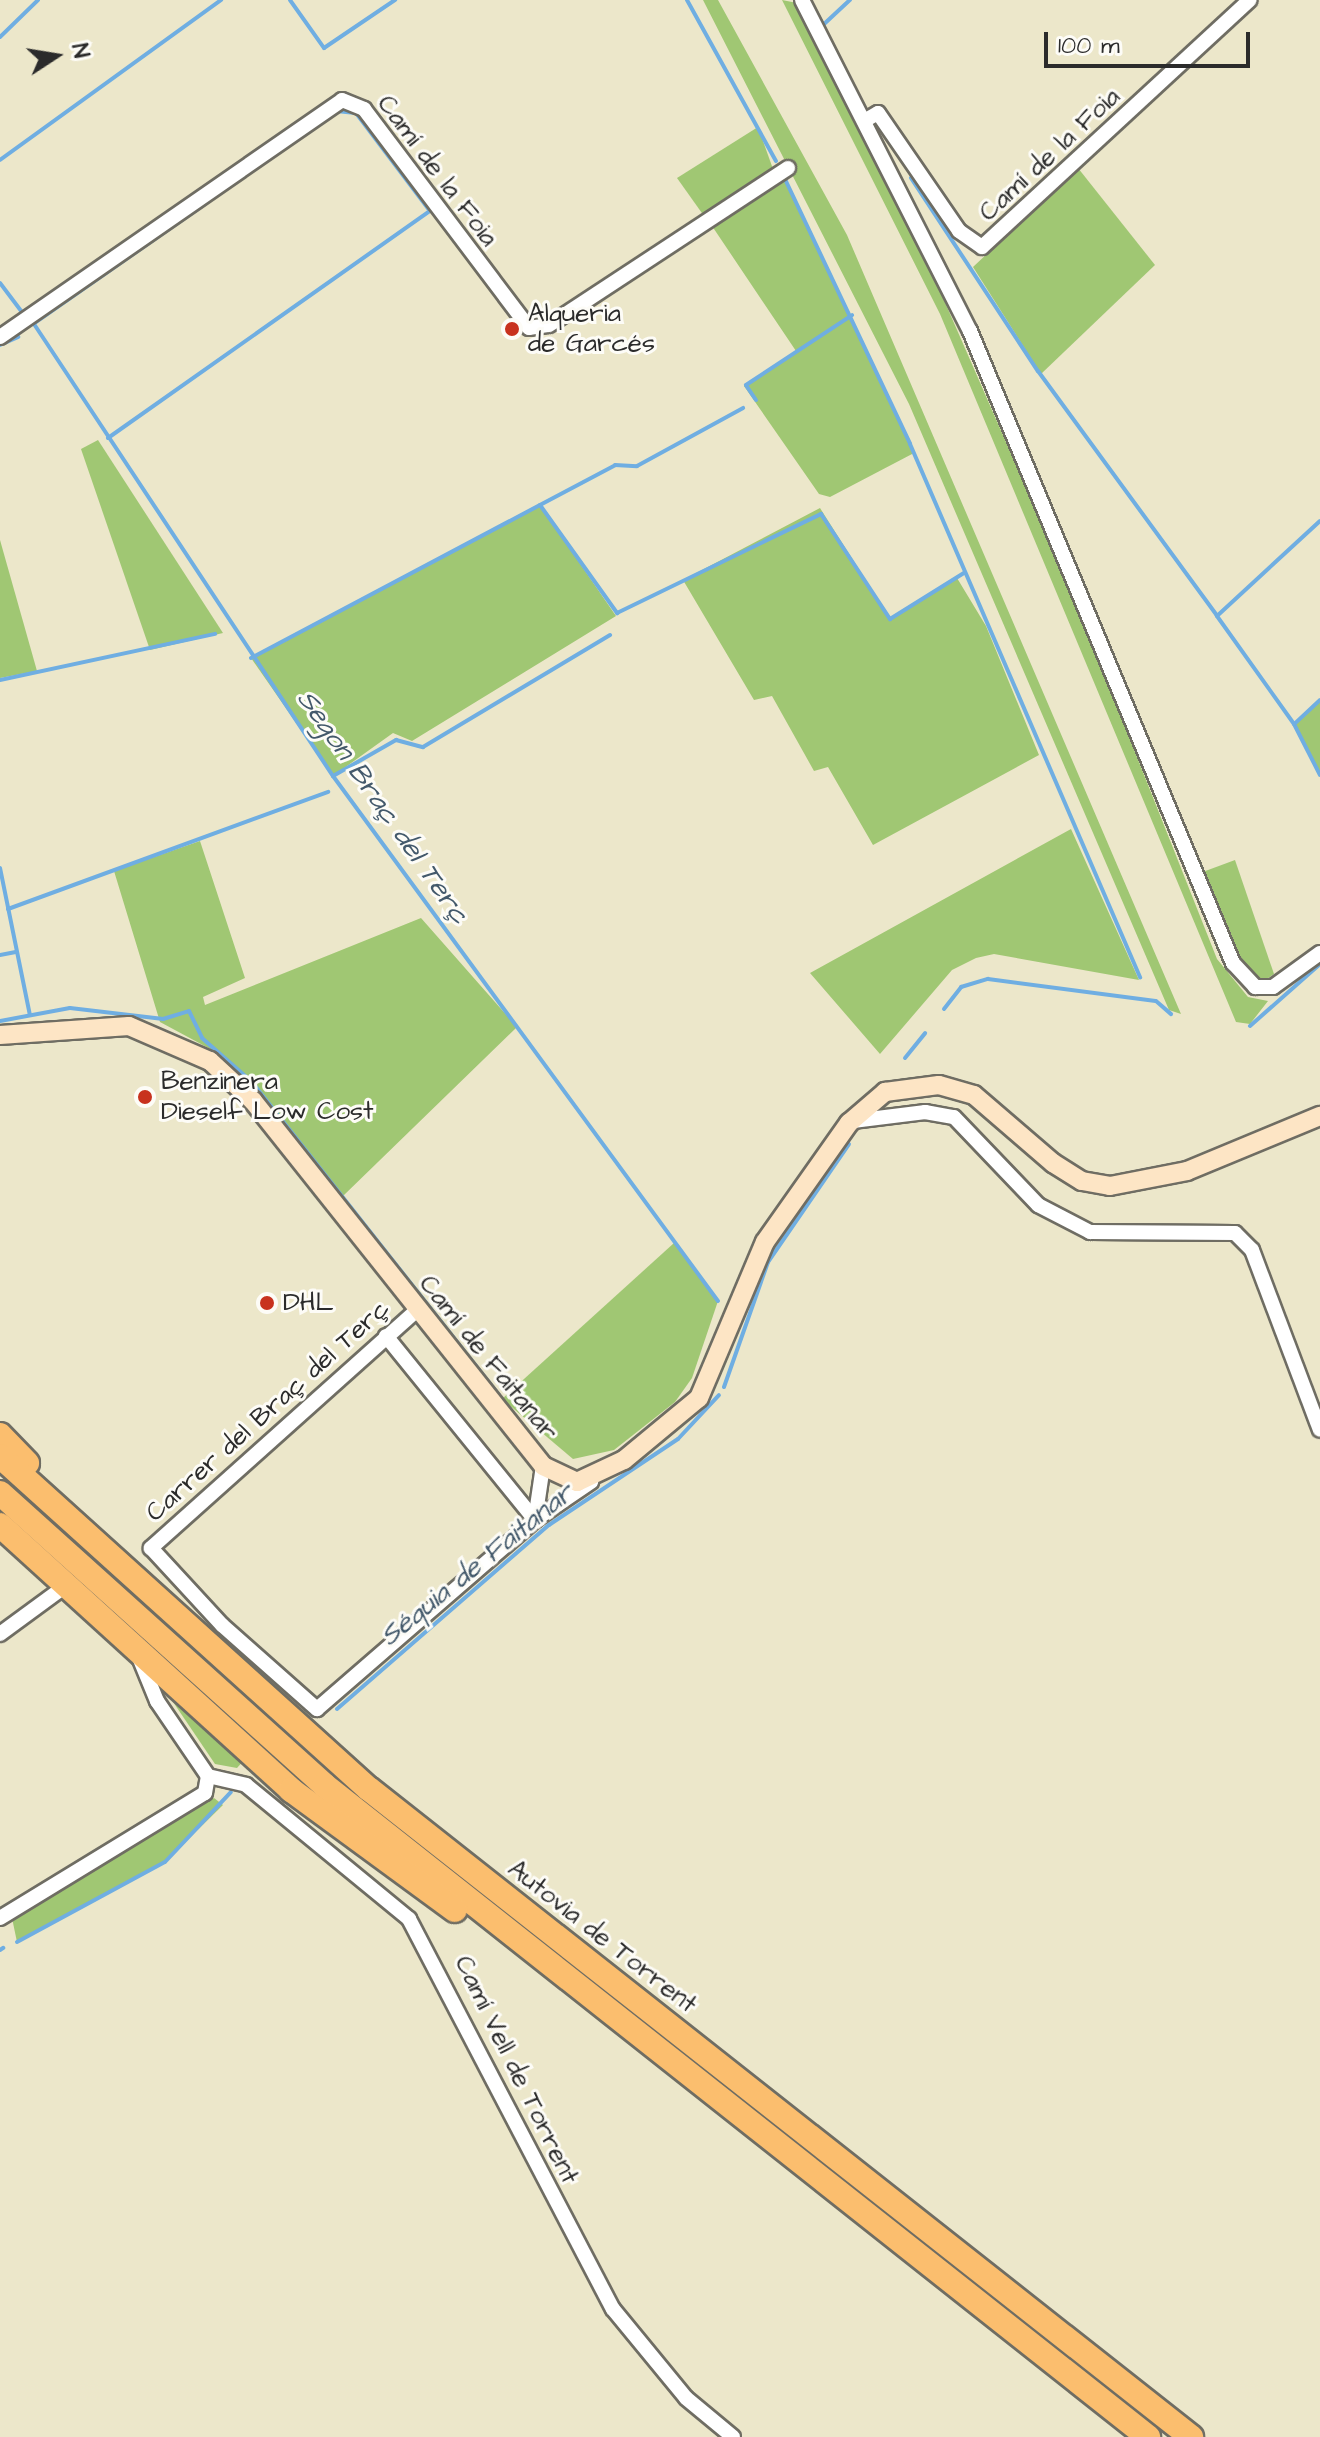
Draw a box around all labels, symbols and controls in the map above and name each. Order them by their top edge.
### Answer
north arrow [16,16,96,96]
scale bar [1048,16,1254,66]
text: 100 m [1058,29,1120,63]
text: N [63,41,97,61]
street label: Camí de la Foia [973,82,1127,228]
street label: Camí de la Foia [370,89,504,253]
place label: Alqueria de Garcés [528,298,655,360]
marker: Alqueria de Garcés [503,320,521,338]
water label: Segon Braç del Terç [290,684,476,930]
place label: Benzinera Dieself Low Cost [161,1066,374,1128]
marker: Benzinera Dieself Low Cost [136,1088,154,1106]
street label: Camí de Faitanar [412,1269,564,1447]
place label: DHL [283,1287,334,1319]
street label: Carrer del Braç del Terç [140,1293,396,1529]
marker: DHL [258,1294,276,1312]
water label: Séquia de Faitanar [373,1477,581,1653]
street label: Autovia de Torrent [501,1854,703,2020]
street label: Camí Vell de Torrent [447,1951,585,2189]

